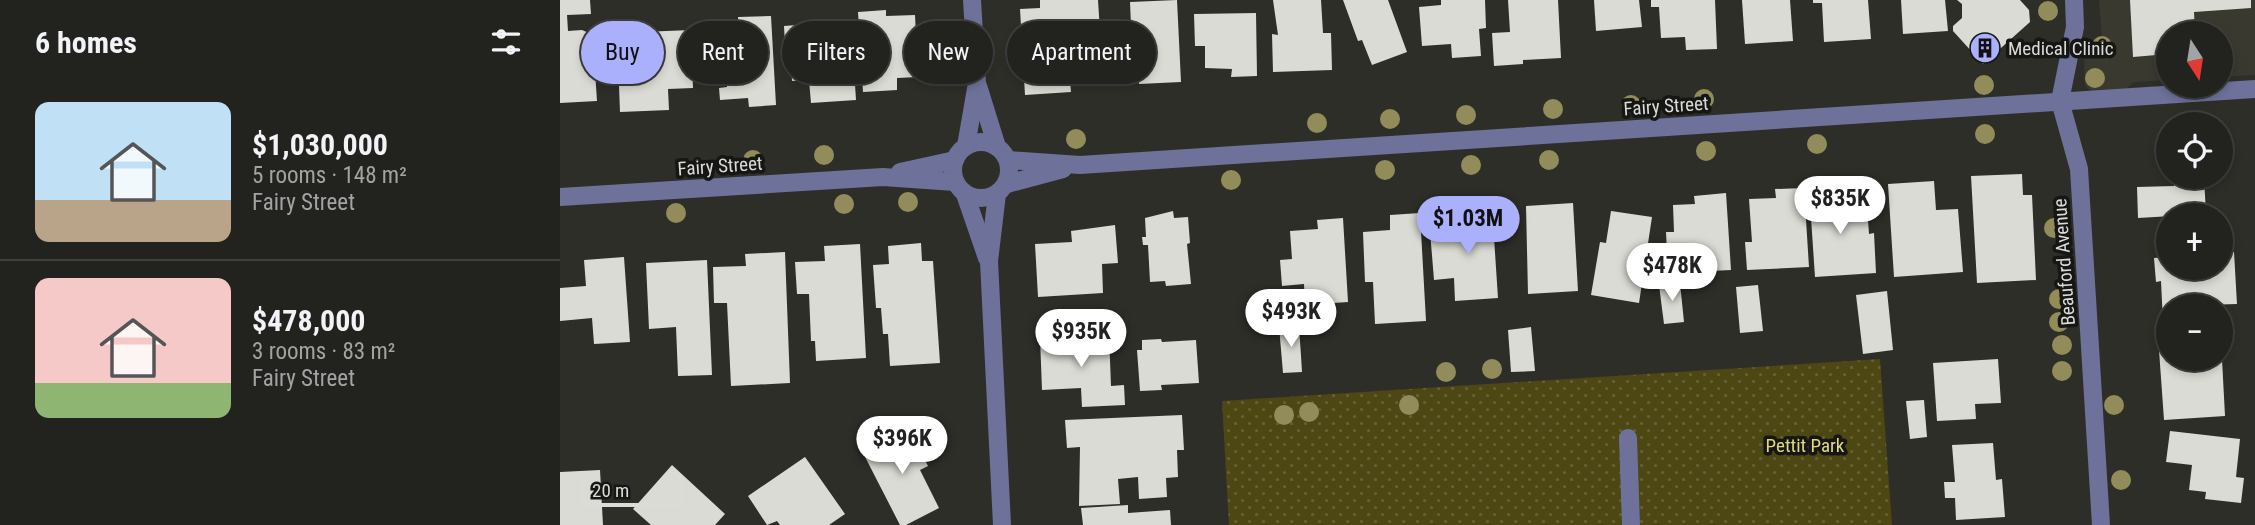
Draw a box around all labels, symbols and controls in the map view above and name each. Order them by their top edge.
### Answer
chip: Buy [581,21,664,84]
chip: Rent [678,21,768,84]
chip: Filters [782,21,890,84]
chip: New [904,21,993,84]
chip: Apartment [1007,21,1156,84]
north arrow [2156,21,2233,98]
map controls [2156,21,2233,371]
icon: filters [487,23,525,61]
text: 6 homes [35,25,137,60]
building icon: Medical Clinic [1968,31,2002,65]
place label: Medical Clinic [2008,37,2114,60]
street label: Fairy Street [1623,92,1709,120]
button: locate [2156,112,2233,189]
text: $1,030,000 [252,127,388,162]
icon: home [91,130,175,214]
street label: Fairy Street [677,152,763,180]
text: 5 rooms · 148 m² [252,162,407,189]
pin: $835K [1791,176,1889,236]
text: $835K [1810,185,1870,212]
text: Fairy Street [252,189,355,216]
pin: $1.03M [1411,196,1525,256]
street label: Beauford Avenue [2048,198,2080,326]
button: + [2156,203,2233,280]
text: $1.03M [1433,205,1503,232]
pin: $478K [1623,244,1721,303]
text: $478K [1642,252,1702,279]
pin: $493K [1242,290,1340,349]
button: − [2156,294,2233,371]
text: $493K [1261,298,1321,325]
text: $478,000 [252,303,365,338]
icon: home [91,306,175,390]
pin: $935K [1032,310,1130,369]
text: $935K [1051,318,1111,345]
text: 3 rooms · 83 m² [252,338,395,365]
text: Fairy Street [252,365,355,392]
pin: $396K [853,416,951,476]
text: $396K [872,425,932,452]
park label: Pettit Park [1766,434,1845,457]
scale bar [581,476,682,508]
text: 20 m [592,479,629,502]

